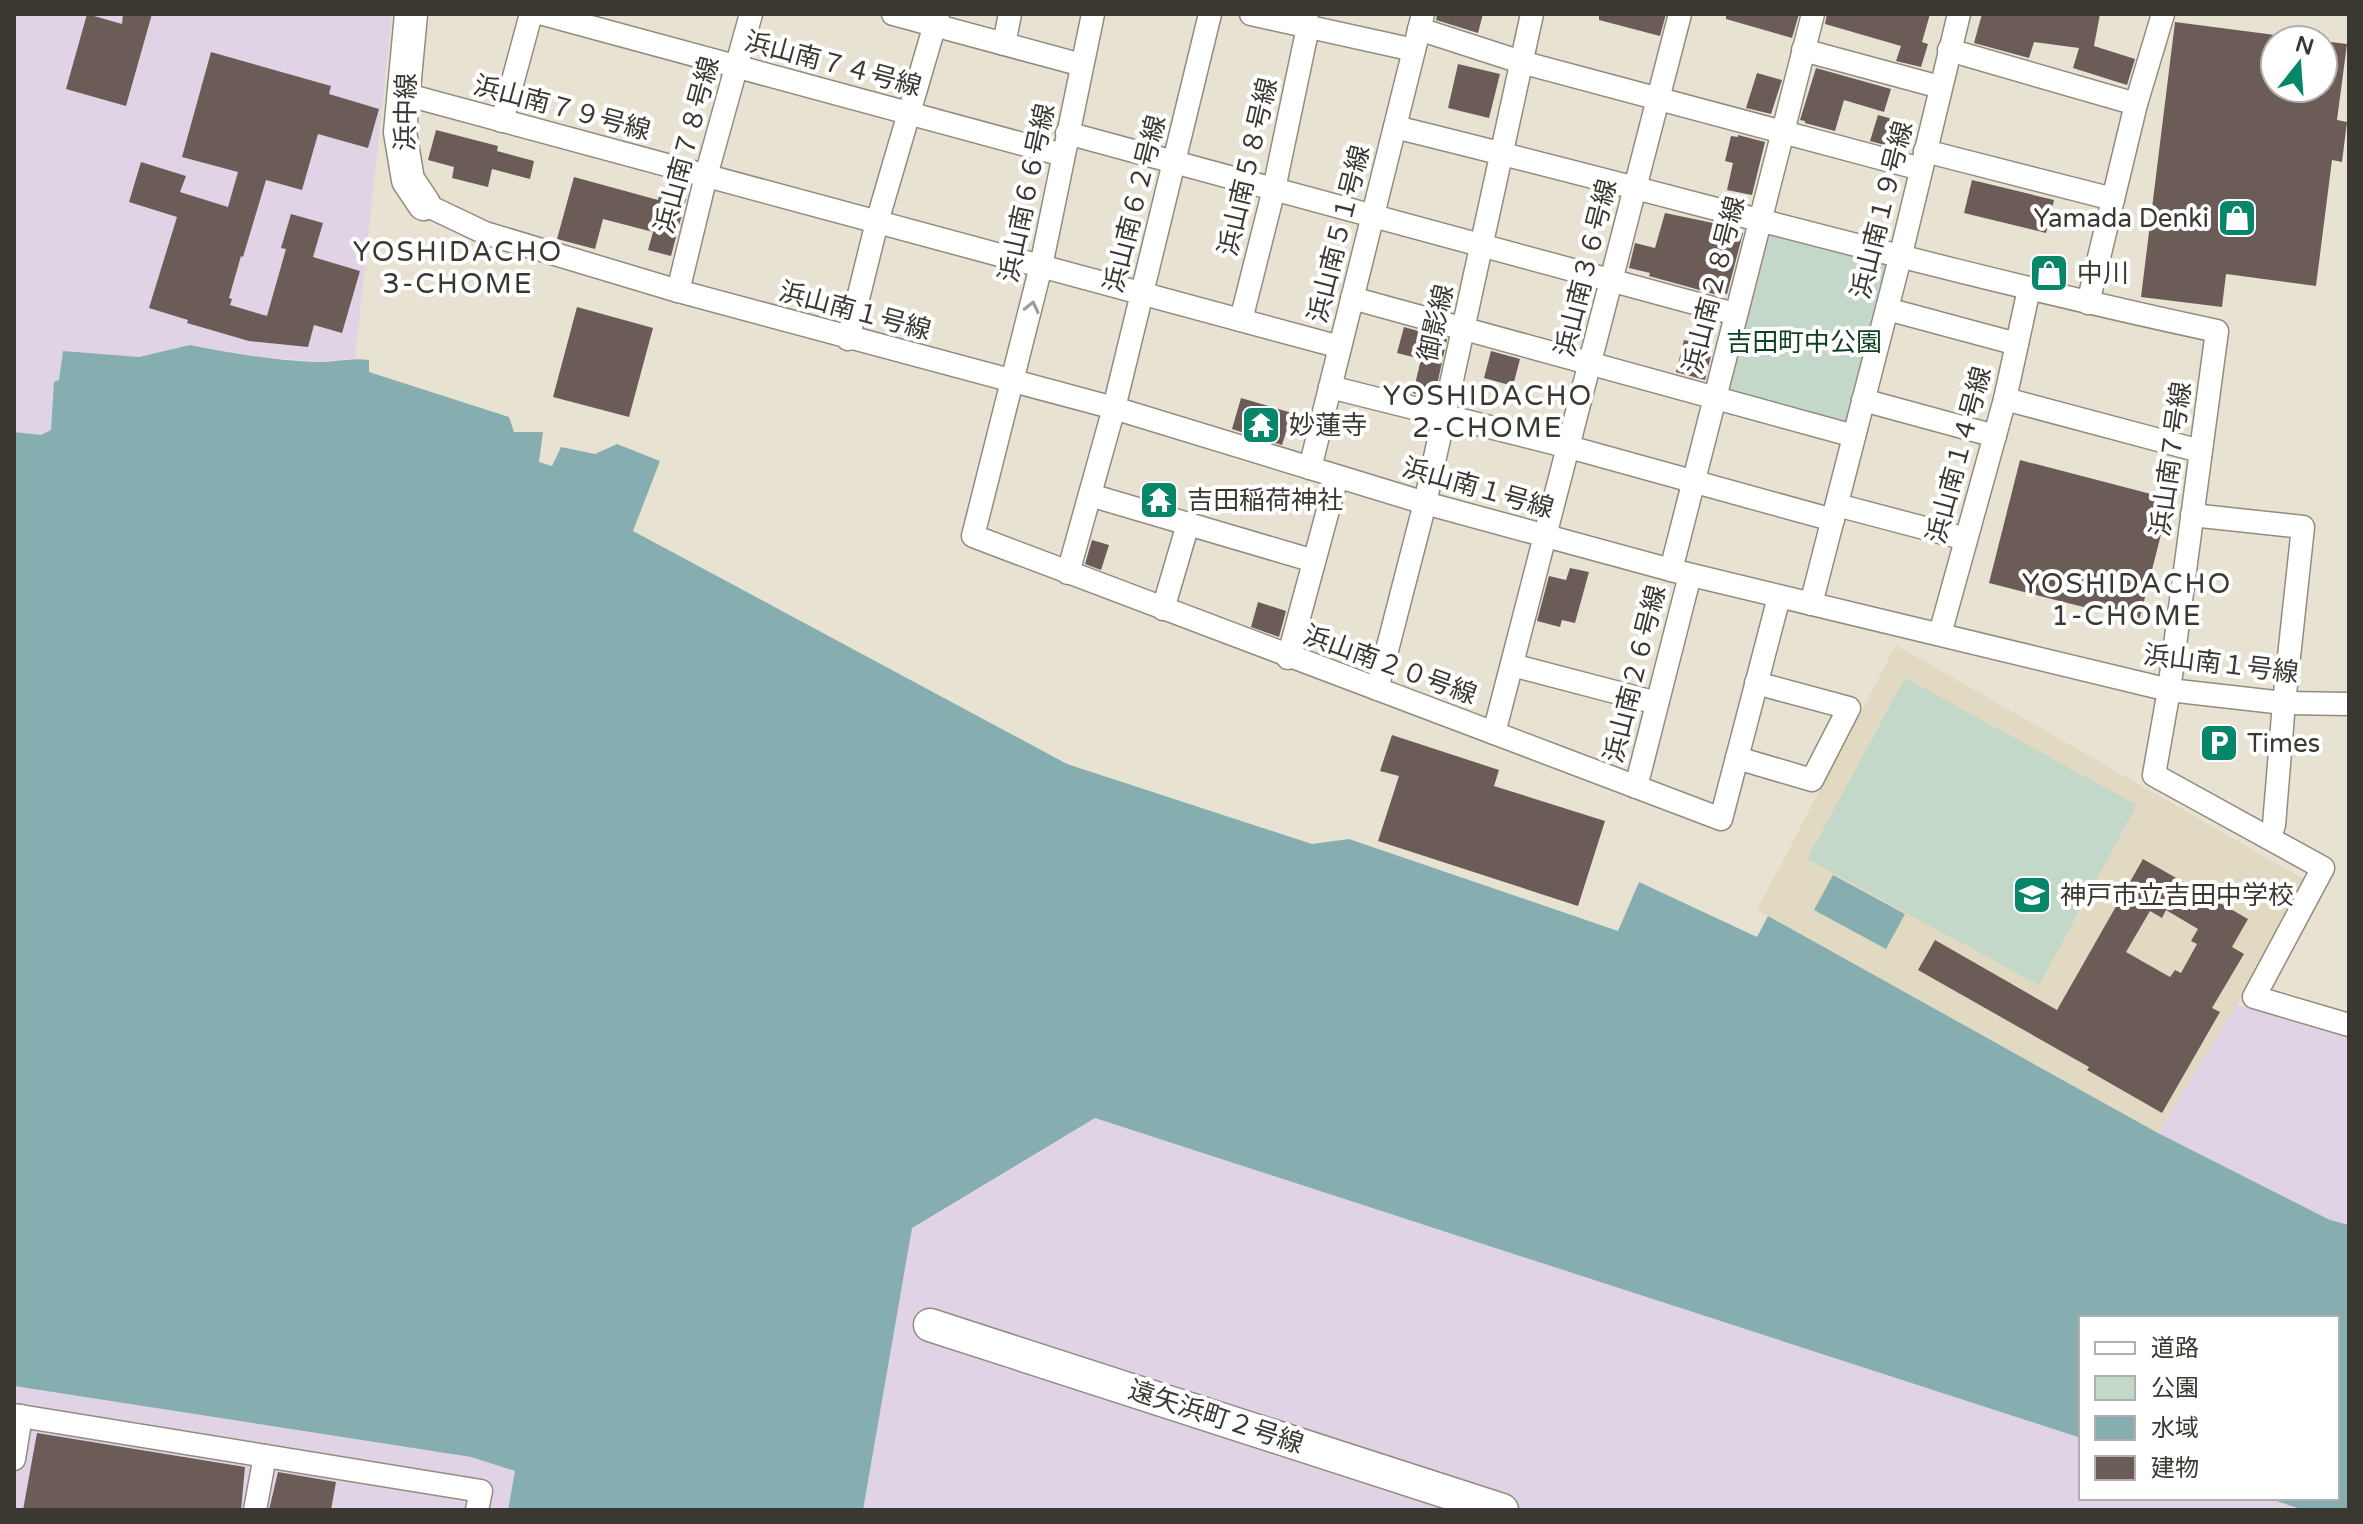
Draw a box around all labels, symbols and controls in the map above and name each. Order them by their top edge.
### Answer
north arrow [2259,24,2339,104]
street label: 浜山南７４号線 [741,25,925,103]
text: N [2292,31,2317,61]
street label: 浜山南７８号線 [648,53,726,237]
street label: 浜山南７９号線 [470,69,654,147]
street label: 浜中線 [390,73,422,151]
street label: 浜山南５８号線 [1212,75,1284,259]
street label: 浜山南６６号線 [993,101,1061,285]
street label: 浜山南６２号線 [1098,112,1172,296]
street label: 浜山南１９号線 [1845,118,1919,302]
street label: 浜山南５１号線 [1302,142,1376,326]
street label: 浜山南３６号線 [1549,176,1623,360]
street label: 浜山南２８号線 [1677,193,1751,377]
shop icon: Yamada Denki [2216,197,2258,239]
place label: Yamada Denki [2033,203,2209,234]
district label: YOSHIDACHO 3-CHOME [353,235,563,301]
shop icon: 中川 [2028,252,2070,294]
place label: 中川 [2077,258,2129,289]
street label: 浜山南１号線 [776,276,934,346]
street label: 御影線 [1412,282,1460,364]
one-way arrow [1022,301,1039,314]
park label: 吉田町中公園 [1726,327,1882,358]
street label: 浜山南１４号線 [1920,363,1998,547]
district label: YOSHIDACHO 2-CHOME [1383,379,1593,445]
street label: 浜山南７号線 [2145,380,2197,538]
temple icon: 妙蓮寺 [1240,404,1282,446]
place label: 妙蓮寺 [1289,410,1367,441]
street label: 浜山南１号線 [1399,452,1557,524]
temple icon: 吉田稲荷神社 [1138,479,1180,521]
place label: 吉田稲荷神社 [1187,485,1343,516]
district label: YOSHIDACHO 1-CHOME [2022,567,2232,633]
street label: 浜山南２６号線 [1598,582,1672,766]
street label: 浜山南２０号線 [1299,619,1481,711]
street label: 浜山南１号線 [2142,639,2300,689]
parking icon: Times [2198,722,2240,764]
place label: Times [2247,728,2320,759]
school or university icon: 神戸市立吉田中学校 [2011,874,2053,916]
place label: 神戸市立吉田中学校 [2060,880,2294,911]
legend [2079,1316,2339,1500]
text: 道路 [2151,1334,2199,1363]
street label: 遠矢浜町２号線 [1125,1374,1307,1460]
text: 公園 [2151,1374,2199,1403]
text: 水域 [2151,1414,2199,1443]
text: 建物 [2151,1454,2199,1483]

